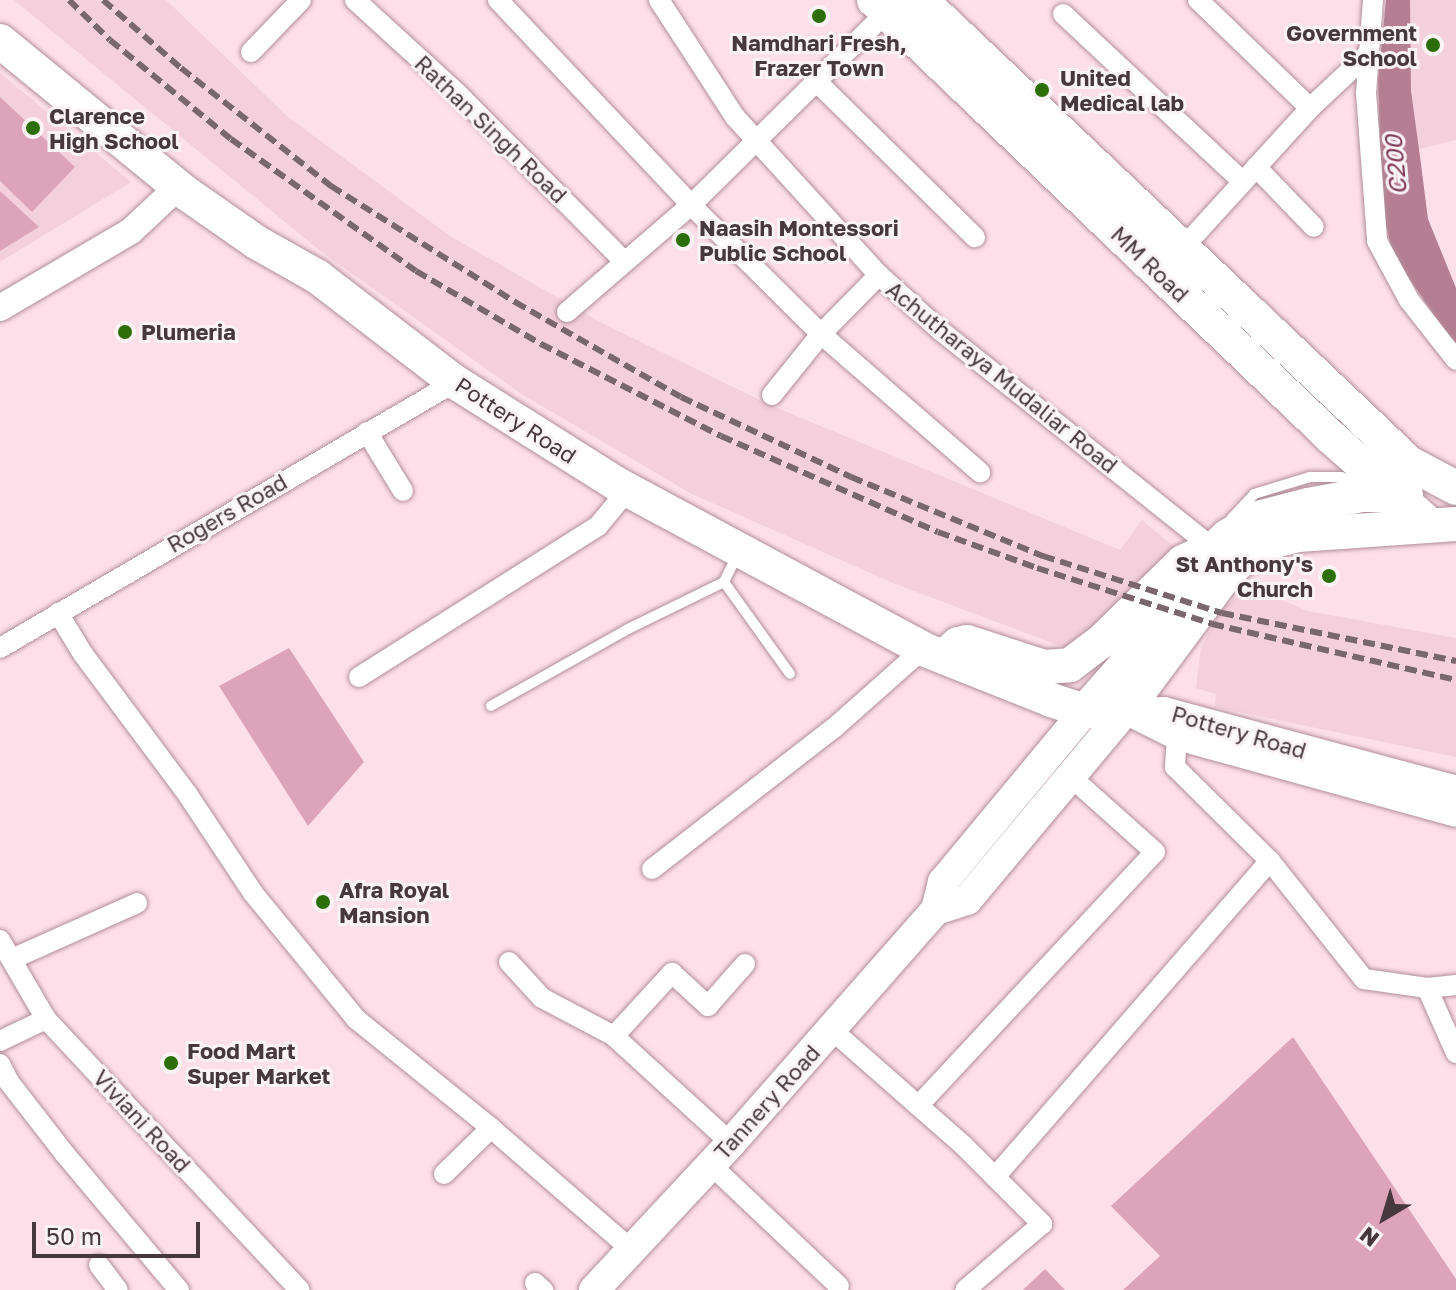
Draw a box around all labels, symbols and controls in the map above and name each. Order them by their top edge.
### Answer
marker: Namdhari Fresh, Frazer Town [810,7,828,25]
place label: Government School [1286,19,1417,70]
place label: Namdhari Fresh, Frazer Town [731,29,907,80]
marker: Government School [1424,36,1442,54]
street label: Rathan Singh Road [410,50,572,208]
place label: United Medical lab [1060,64,1184,116]
marker: United Medical lab [1031,79,1053,101]
place label: Clarence High School [49,102,179,154]
marker: Clarence High School [24,119,42,137]
water label: C200 [1378,134,1412,196]
place label: Naasih Montessori Public School [699,214,899,266]
street label: MM Road [1106,221,1194,307]
marker: Naasih Montessori Public School [674,231,692,249]
street label: Achutharaya Mudaliar Road [881,276,1123,478]
place label: Plumeria [141,319,236,345]
marker: Plumeria [116,323,134,341]
street label: Pottery Road [451,371,581,469]
street label: Rogers Road [162,468,292,558]
place label: St Anthony's Church [1175,550,1313,602]
marker: St Anthony's Church [1320,567,1338,585]
street label: Pottery Road [1169,700,1309,764]
place label: Afra Royal Mansion [339,876,449,928]
marker: Afra Royal Mansion [314,893,332,911]
place label: Food Mart Super Market [187,1037,330,1088]
street label: Tannery Road [709,1039,825,1165]
marker: Food Mart Super Market [162,1054,180,1072]
street label: Viviani Road [88,1064,196,1178]
north arrow [1344,1178,1424,1258]
scale bar [36,1206,204,1256]
text: 50 m [46,1221,102,1250]
text: N [1354,1222,1384,1253]

